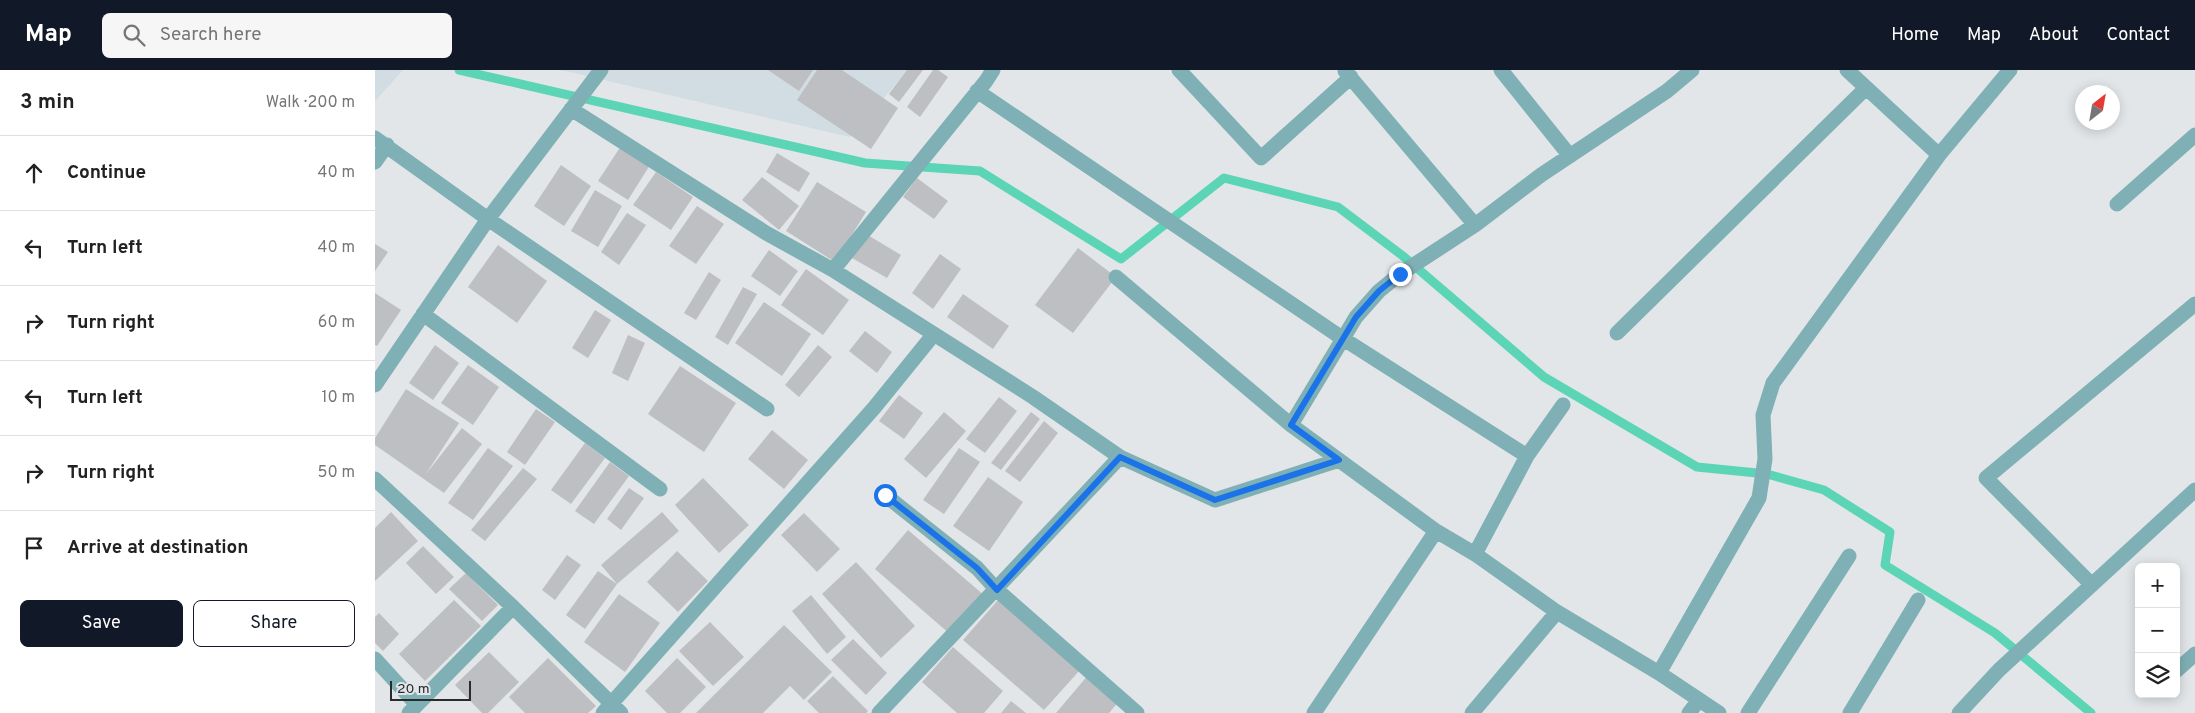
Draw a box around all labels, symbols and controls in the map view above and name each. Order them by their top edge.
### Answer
search box [102,13,452,58]
text: Map [25,20,72,50]
icon: search [120,21,148,49]
text: Search here [160,23,261,47]
text: Home [1891,24,1939,47]
text: Map [1967,24,2001,47]
text: About [2029,24,2078,47]
text: Contact [2106,24,2170,47]
north arrow [2075,85,2120,130]
text: 3 min [20,89,75,116]
text: Walk · 200 m [266,93,355,113]
icon: ahead [20,159,48,187]
text: Continue [67,161,146,185]
text: 40 m [317,163,355,183]
icon: left [20,234,48,262]
text: Turn left [67,236,143,260]
text: 40 m [317,238,355,258]
route end [1389,263,1412,286]
icon: right [20,309,48,337]
text: Turn right [67,311,155,335]
text: 60 m [318,313,355,333]
icon: left [20,384,48,412]
text: Turn left [67,386,143,410]
text: 10 m [321,388,355,408]
icon: right [20,459,48,487]
text: Turn right [67,461,155,485]
text: 50 m [318,463,355,483]
route start [874,484,897,507]
icon: arrive [20,534,48,562]
text: Arrive at destination [67,536,248,560]
map controls [2135,563,2180,698]
button: + [2135,563,2180,608]
button: Save [20,600,183,647]
button: Share [193,600,355,647]
button: − [2135,608,2180,653]
button: layers [2135,653,2180,698]
scale bar [390,678,471,701]
text: 20 m [397,681,430,698]

